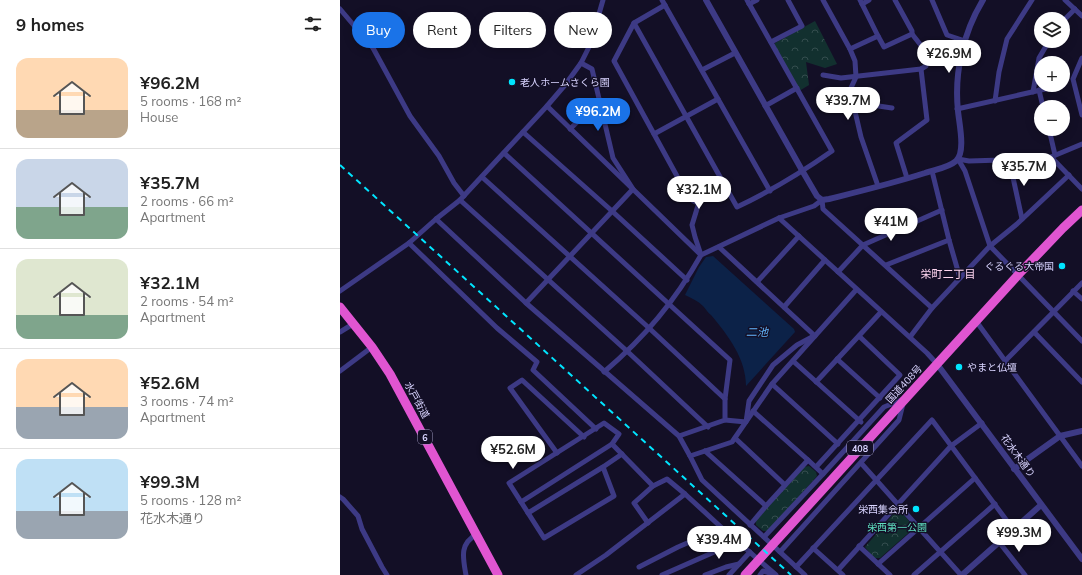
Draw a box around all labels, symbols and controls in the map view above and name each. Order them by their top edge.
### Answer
chip: Buy [352,12,405,48]
chip: Rent [413,12,471,48]
chip: Filters [479,12,546,48]
chip: New [554,12,612,48]
map controls [1034,12,1070,136]
button: layers [1034,12,1070,48]
icon: filters [302,13,324,35]
text: 9 homes [16,14,84,35]
pin: ¥26.9M [916,40,982,74]
text: ¥26.9M [926,45,972,61]
button: + [1034,56,1070,92]
text: ¥96.2M [140,72,200,93]
icon: home [48,74,96,122]
place label: 老人ホームさくら園 [520,76,610,89]
marker: 老人ホームさくら園 [507,77,517,87]
pin: ¥39.7M [815,87,881,121]
text: ¥39.7M [825,92,871,108]
text: 5 rooms · 168 m² [140,93,241,109]
pin: ¥96.2M [565,98,631,132]
button: − [1034,100,1070,136]
text: ¥96.2M [575,103,621,119]
text: House [140,109,178,125]
pin: ¥35.7M [991,153,1057,187]
text: ¥35.7M [1001,158,1047,174]
text: ¥35.7M [140,172,200,193]
icon: home [48,175,96,223]
pin: ¥32.1M [666,176,732,210]
text: ¥32.1M [676,181,722,197]
text: 2 rooms · 66 m² [140,193,234,209]
pin: ¥41M [867,208,915,242]
text: Apartment [140,209,205,225]
text: ¥41M [874,213,908,229]
place label: ぐるぐる大帝国 [984,260,1054,273]
marker: ぐるぐる大帝国 [1057,261,1067,271]
district label: 栄町二丁目 [921,267,976,281]
text: ¥32.1M [140,272,200,293]
icon: home [48,275,96,323]
text: 2 rooms · 54 m² [140,293,234,309]
text: Apartment [140,309,205,325]
water label: 二池 [746,325,769,339]
place label: やまと仏壇 [967,361,1017,374]
street label: 国道408号 [883,362,925,406]
marker: やまと仏壇 [954,362,964,372]
text: ¥52.6M [140,372,200,393]
icon: home [48,375,96,423]
street label: 水戸街道 [402,379,432,421]
text: 3 rooms · 74 m² [140,393,234,409]
text: Apartment [140,409,205,425]
road number: 6 [418,430,432,444]
street label: 花水木通り [998,432,1038,480]
pin: ¥52.6M [480,436,546,470]
text: ¥52.6M [490,441,536,457]
road number: 408 [847,441,873,455]
text: ¥99.3M [140,471,200,492]
icon: home [48,475,96,523]
text: 5 rooms · 128 m² [140,492,241,508]
place label: 栄西集会所 [858,503,908,516]
marker: 栄西集会所 [911,504,921,514]
text: 花水木通り [140,510,205,526]
pin: ¥99.3M [986,519,1052,553]
park label: 栄西第一公園 [867,521,927,534]
text: ¥99.3M [996,524,1042,540]
pin: ¥39.4M [686,526,752,560]
text: ¥39.4M [696,531,742,547]

